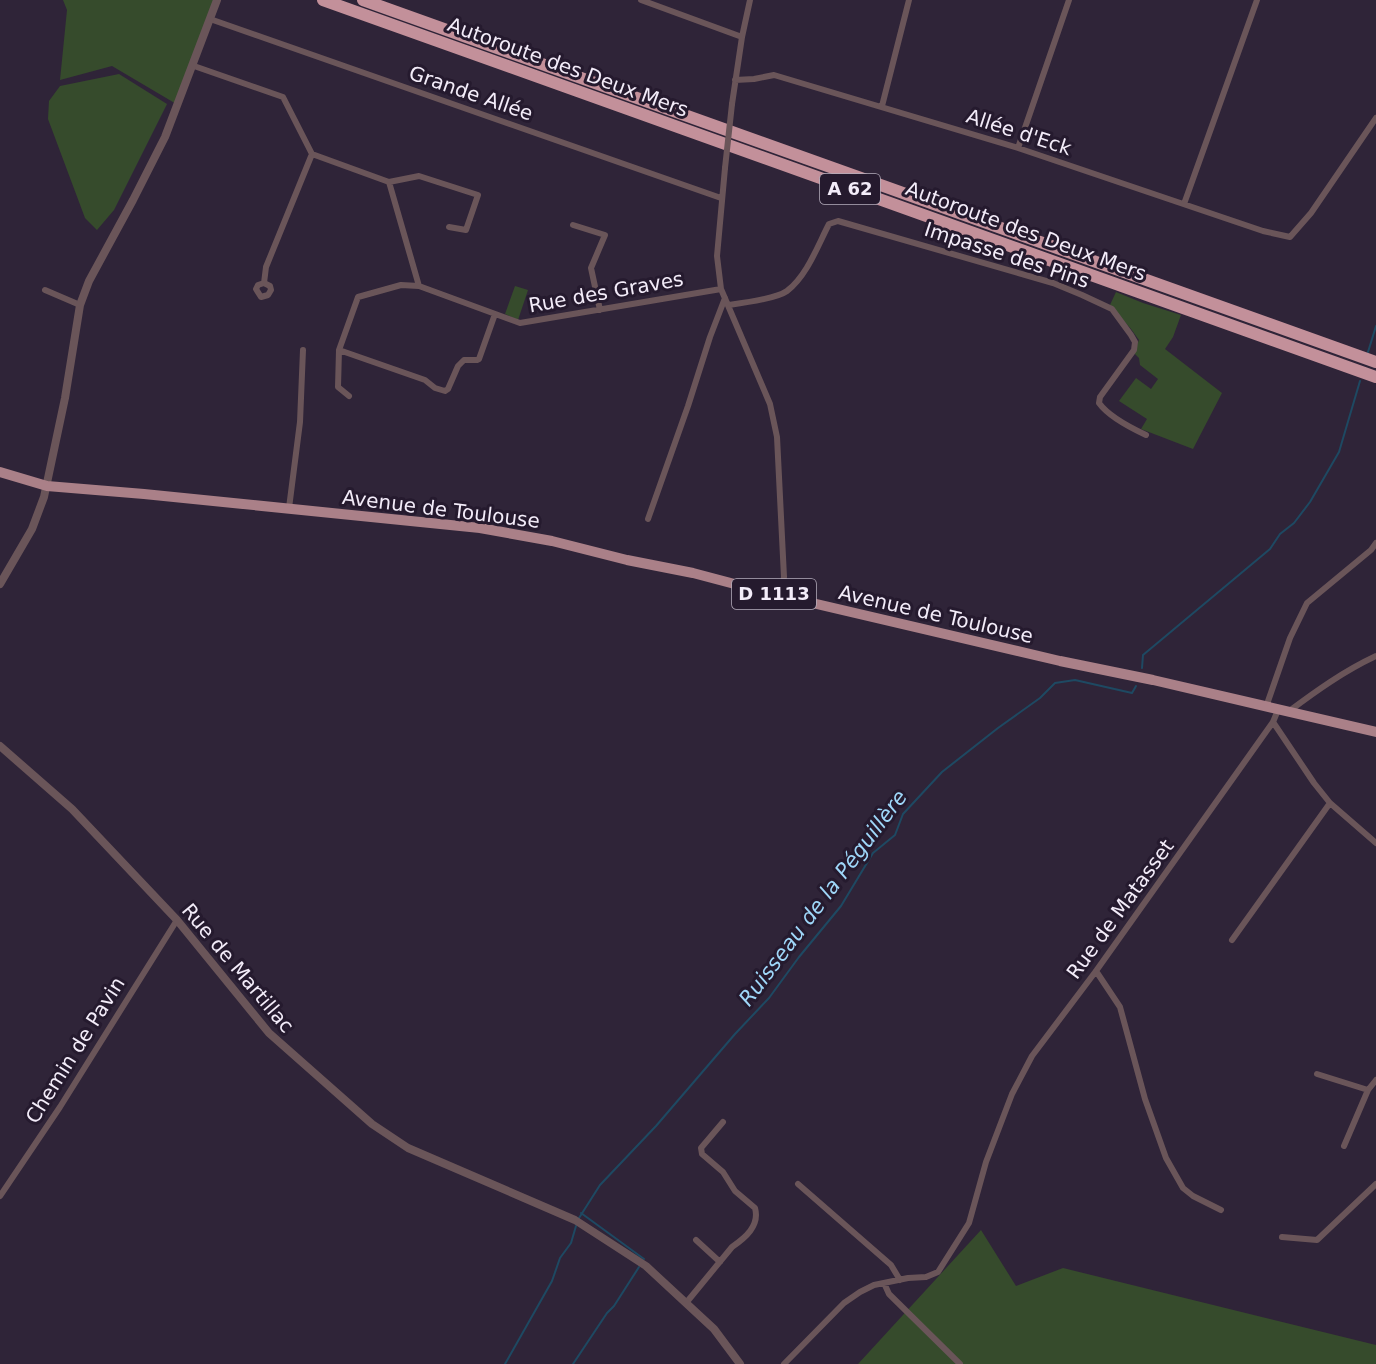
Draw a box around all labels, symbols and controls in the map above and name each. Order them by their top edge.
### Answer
street label: Autoroute des Deux Mers [444,12,692,122]
street label: Grande Allée [406,61,536,125]
street label: Allée d'Eck [963,104,1075,160]
road number: A 62 [820,174,880,204]
street label: Autoroute des Deux Mers [902,176,1150,286]
street label: Impasse des Pins [922,217,1092,293]
street label: Rue des Graves [527,267,685,317]
street label: Avenue de Toulouse [341,485,541,533]
road number: D 1113 [732,579,816,609]
street label: Avenue de Toulouse [836,580,1036,648]
water label: Ruisseau de la Péguillère [734,785,912,1011]
street label: Rue de Matasset [1061,835,1179,983]
street label: Rue de Martillac [177,899,299,1037]
street label: Chemin de Pavin [20,972,130,1128]

